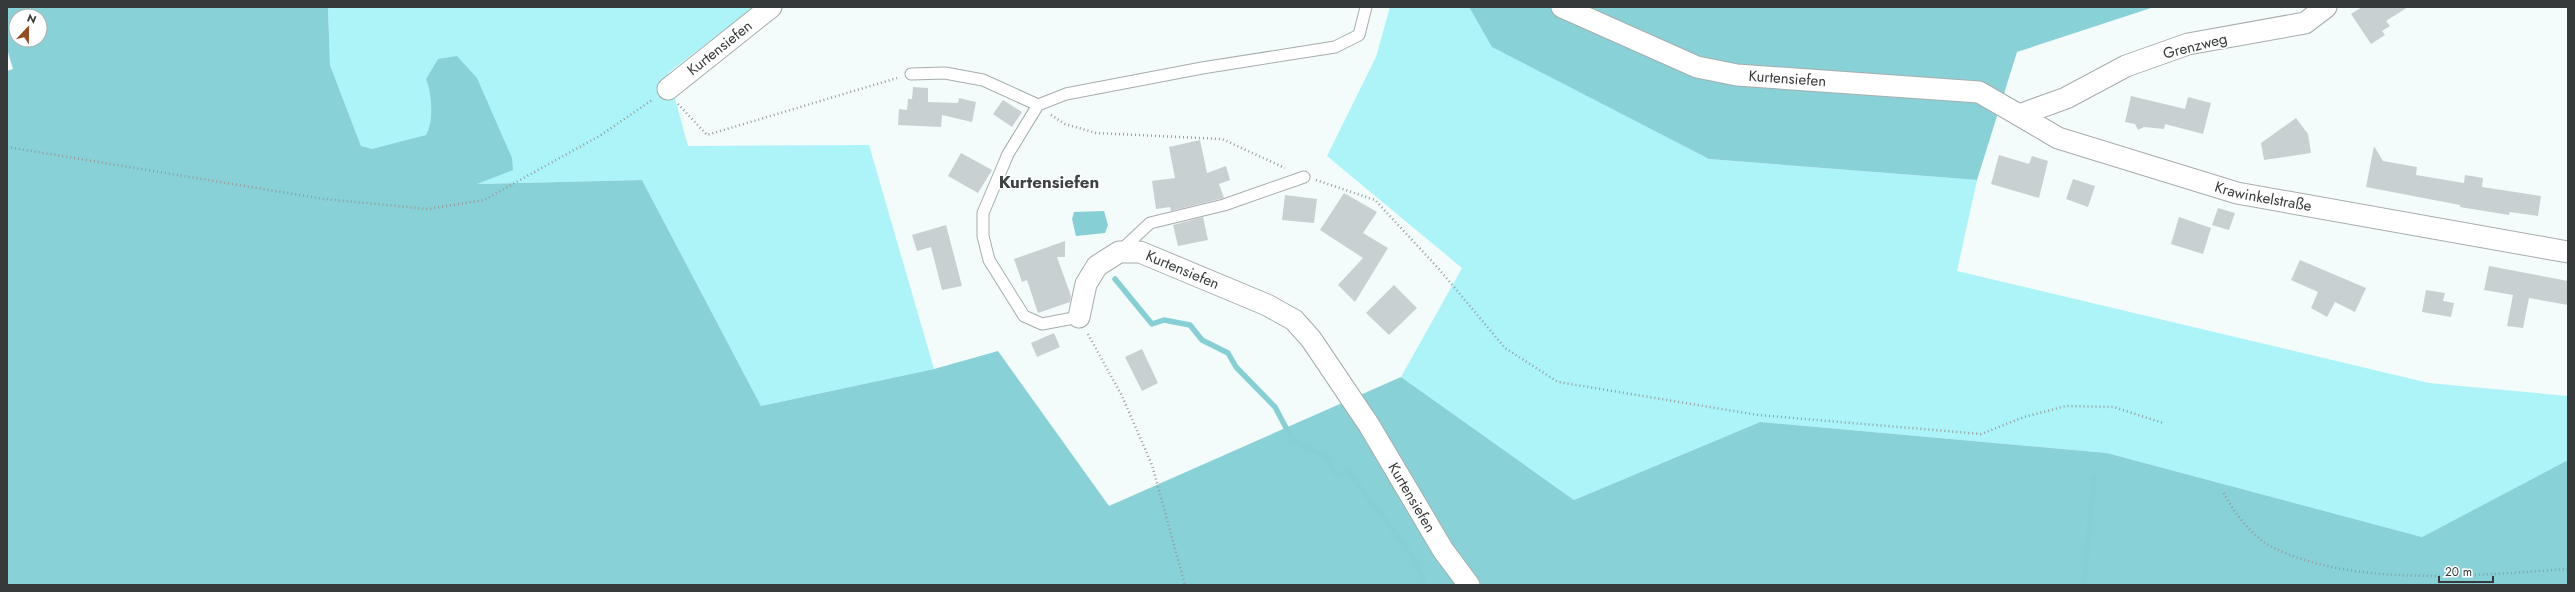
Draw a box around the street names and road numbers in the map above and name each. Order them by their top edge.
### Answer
street label: Kurtensiefen [682,15,757,81]
street label: Grenzweg [2161,27,2229,65]
street label: Kurtensiefen [1748,65,1827,92]
street label: Krawinkelstraße [2212,176,2314,217]
street label: Kurtensiefen [1142,245,1223,295]
street label: Kurtensiefen [1383,458,1441,537]

